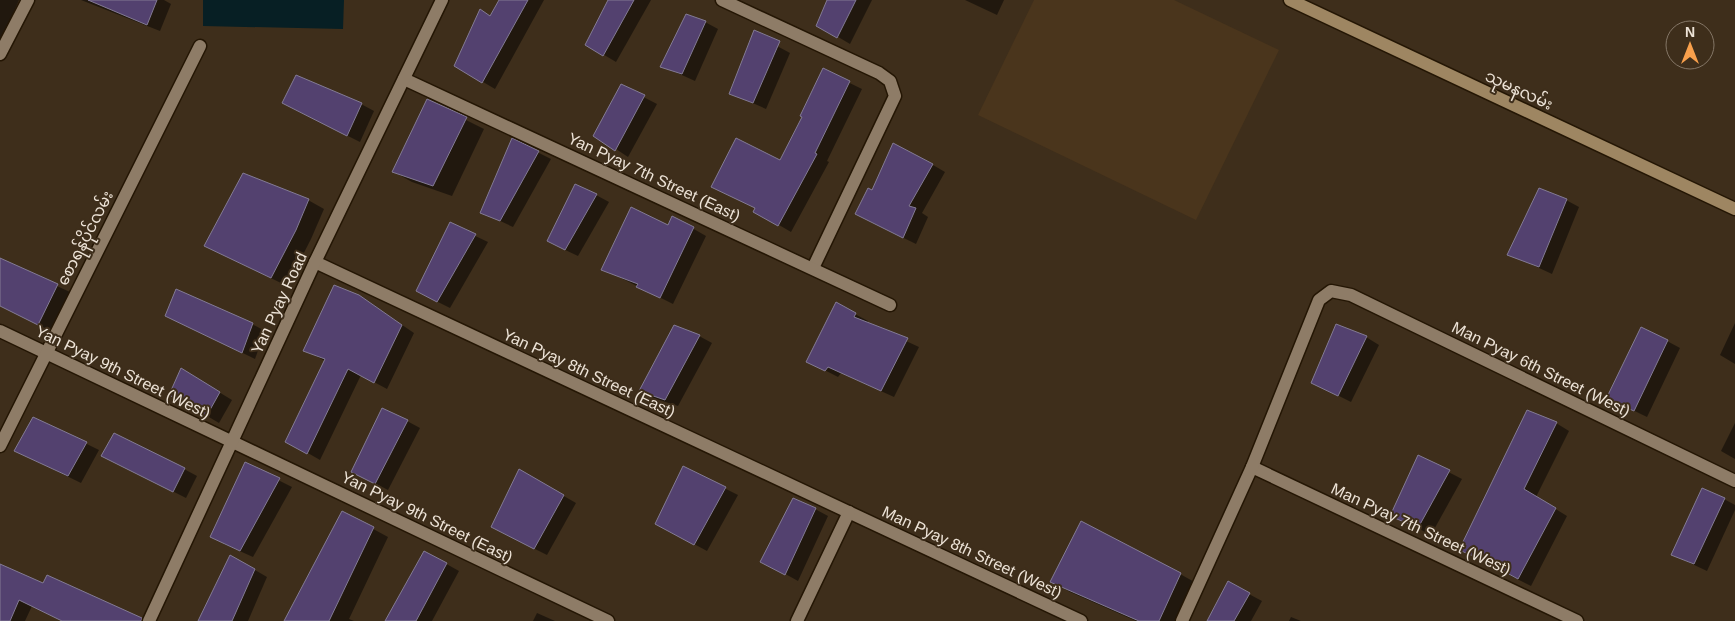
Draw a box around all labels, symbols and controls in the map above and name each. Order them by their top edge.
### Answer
north arrow [1665,20,1715,70]
text: N [1685,24,1695,40]
street label: သုမနလမ်း [1480,64,1557,118]
street label: Yan Pyay 7th Street (East) [565,130,743,224]
street label: စောရန်ပိုင်လမ်း [51,187,121,291]
street label: Yan Pyay Road [248,250,310,356]
street label: Man Pyay 6th Street (West) [1449,318,1633,420]
street label: Yan Pyay 9th Street (West) [33,322,213,422]
street label: Yan Pyay 8th Street (East) [500,326,678,420]
street label: Yan Pyay 9th Street (East) [339,468,515,566]
street label: Man Pyay 7th Street (West) [1328,480,1514,578]
street label: Man Pyay 8th Street (West) [879,503,1065,601]

